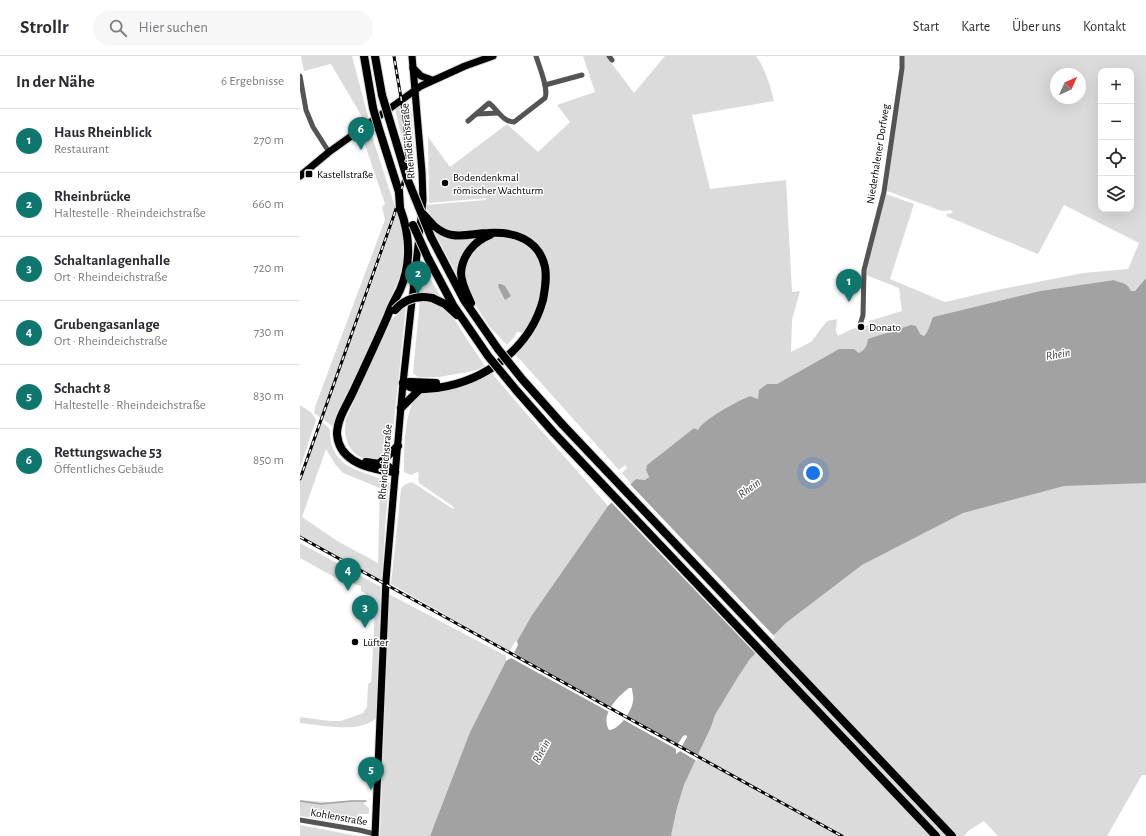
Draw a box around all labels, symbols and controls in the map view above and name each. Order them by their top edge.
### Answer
search box [93,10,373,46]
icon: search [107,17,129,39]
text: Strollr [20,18,69,37]
text: Hier suchen [139,20,208,35]
text: Start [913,20,939,34]
text: Karte [961,20,990,34]
text: Über uns [1012,20,1061,34]
text: Kontakt [1083,20,1126,34]
north arrow [1050,68,1086,104]
map controls [1098,68,1134,212]
button: + [1098,68,1134,104]
text: In der Nähe [16,73,95,90]
text: 6 Ergebnisse [221,75,284,88]
street label: Niederhalener Dorfweg [865,102,891,205]
street label: Rheindeichstraße [399,103,417,179]
button: − [1098,104,1134,140]
pin: 6 [348,117,374,150]
text: Haus Rheinblick [54,125,152,140]
text: 1 [27,134,31,147]
text: 270 m [253,134,284,147]
button: locate [1098,140,1134,176]
text: Restaurant [54,143,109,156]
marker: Kastellstraße [304,169,314,179]
place label: Kastellstraße [317,169,373,180]
place label: Bodendenkmal römischer Wachturm [453,172,544,196]
button: layers [1098,176,1134,212]
marker: Bodendenkmal römischer Wachturm [440,178,450,188]
text: Rheinbrücke [54,189,131,204]
text: 2 [26,198,32,211]
text: 660 m [252,198,284,211]
text: Haltestelle · Rheindeichstraße [54,207,206,220]
text: Schaltanlagenhalle [54,253,170,268]
pin: 2 [405,261,431,294]
text: 3 [26,262,32,275]
text: 720 m [253,262,284,275]
pin: 1 [836,269,862,302]
text: Ort · Rheindeichstraße [54,271,167,284]
text: Grubengasanlage [54,317,160,332]
marker: Donato [856,322,866,332]
place label: Donato [869,322,901,333]
text: 4 [26,326,32,339]
text: 730 m [254,326,284,339]
text: Ort · Rheindeichstraße [54,335,167,348]
water label: Rhein [1045,346,1071,362]
text: Schacht 8 [54,381,111,396]
text: 5 [26,390,32,403]
text: 830 m [253,390,284,403]
text: Haltestelle · Rheindeichstraße [54,399,206,412]
street label: Rheindeichstraße [376,424,394,500]
text: Rettungswache 53 [54,445,162,460]
text: 6 [26,454,32,467]
text: 850 m [253,454,284,467]
text: Öffentliches Gebäude [54,463,163,476]
your location [803,463,823,483]
water label: Rhein [736,476,762,500]
pin: 4 [335,558,361,591]
pin: 3 [352,595,378,628]
marker: Lüfter [350,637,360,647]
place label: Lüfter [363,637,389,648]
water label: Rhein [530,737,552,765]
pin: 5 [358,757,384,790]
street label: Kohlenstraße [310,807,368,827]

